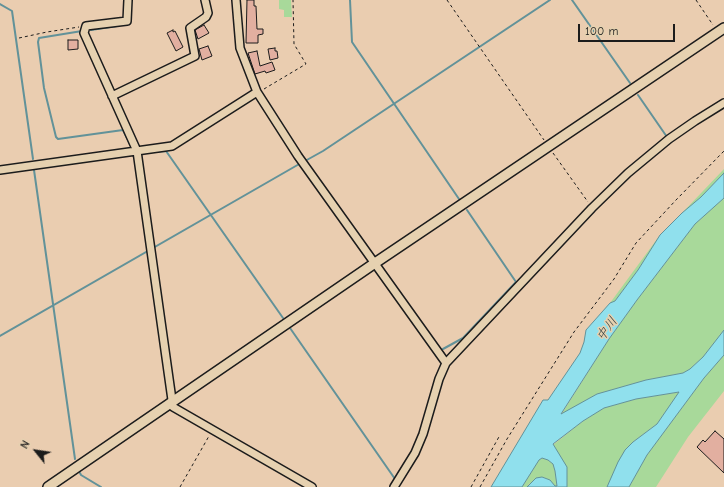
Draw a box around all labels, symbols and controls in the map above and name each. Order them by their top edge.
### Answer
scale bar [580,16,677,42]
text: 100 m [585,24,618,38]
water label: 中川 [593,314,621,344]
north arrow [16,431,56,471]
text: N [18,438,33,451]

